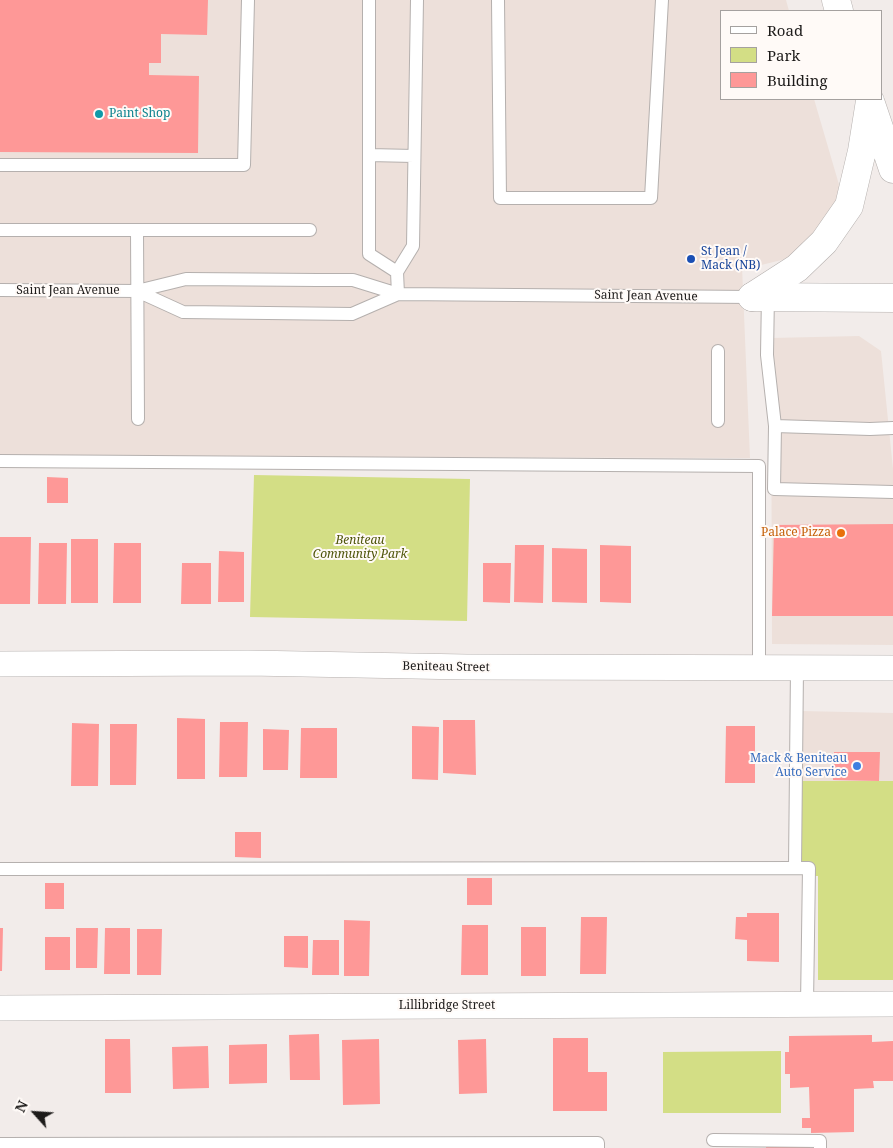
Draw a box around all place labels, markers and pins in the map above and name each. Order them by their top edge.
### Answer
place label: Paint Shop [109,107,170,121]
marker: Paint Shop [93,108,105,120]
place label: St Jean / Mack (NB) [701,245,760,273]
marker: St Jean / Mack (NB) [685,253,697,265]
place label: Palace Pizza [761,526,831,540]
marker: Palace Pizza [835,527,847,539]
place label: Mack & Beniteau Auto Service [750,752,847,780]
marker: Mack & Beniteau Auto Service [851,760,863,772]

